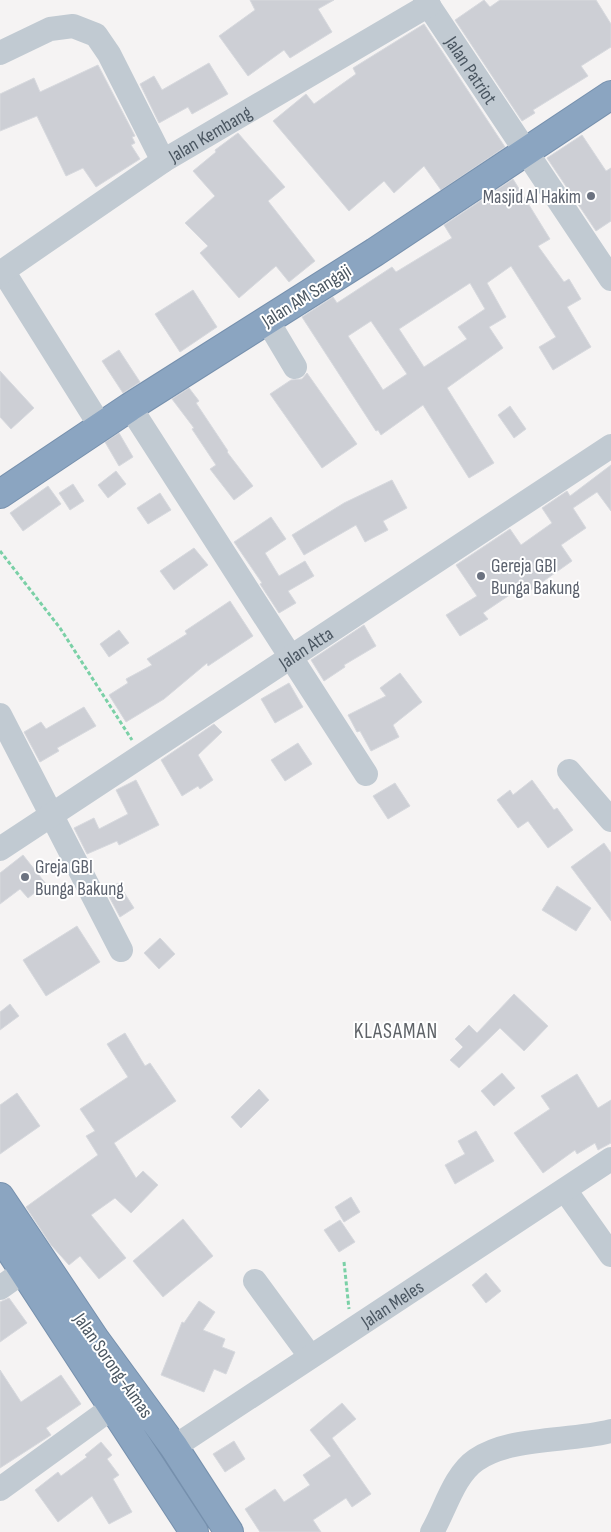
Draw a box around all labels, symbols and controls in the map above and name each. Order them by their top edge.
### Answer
street label: Jalan Patriot [439,32,501,109]
street label: Jalan Kembang [164,101,257,169]
place label: Masjid Al Hakim [483,186,581,209]
marker: Masjid Al Hakim [585,190,597,202]
street label: Jalan AM Sangaji [257,260,356,333]
place label: Gereja GBI Bunga Bakung [491,555,580,600]
marker: Gereja GBI Bunga Bakung [475,570,487,582]
street label: Jalan Atta [274,623,338,675]
place label: Greja GBI Bunga Bakung [35,856,124,901]
marker: Greja GBI Bunga Bakung [19,871,31,883]
district label: KLASAMAN [354,1019,438,1044]
street label: Jalan Meles [356,1276,429,1334]
street label: Jalan Sorong-Aimas [68,1308,158,1423]

